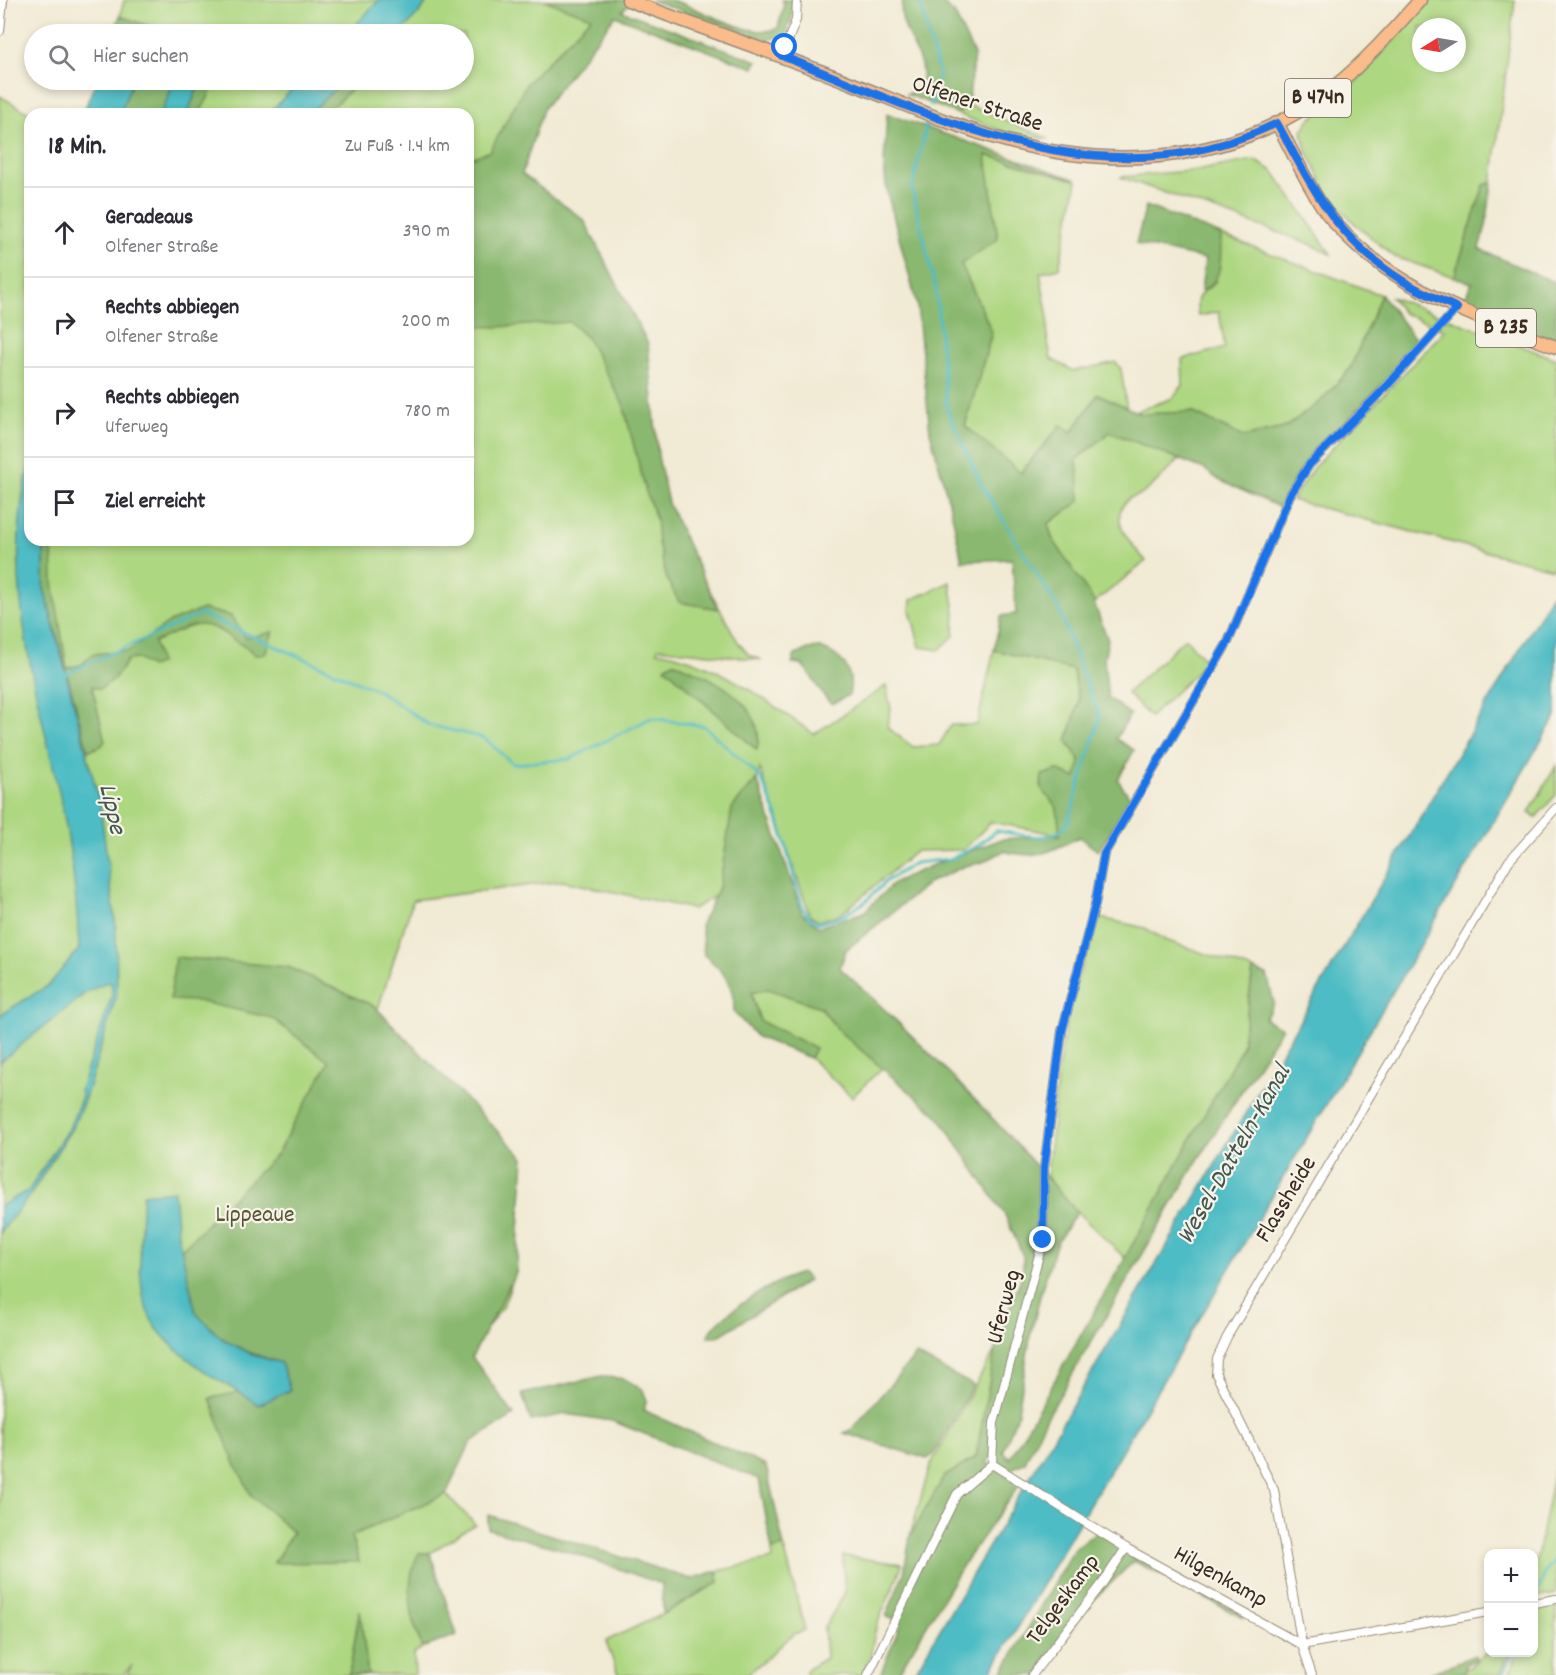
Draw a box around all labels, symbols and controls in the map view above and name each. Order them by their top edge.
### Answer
north arrow [1412,18,1466,72]
search box [24,24,474,90]
route start [771,33,797,59]
icon: search [45,41,78,74]
text: Hier suchen [93,42,189,73]
street label: Olfener Straße [907,68,1047,142]
road number: B 474n [1285,79,1351,117]
text: 18 Min. [48,129,106,166]
text: Zu Fuß · 1.4 km [345,133,450,161]
text: Geradeaus [105,203,193,234]
icon: ahead [48,216,81,249]
text: 390 m [403,218,450,246]
text: Olfener Straße [105,234,218,262]
text: Rechts abbiegen [105,293,239,324]
icon: right [48,306,81,339]
text: 200 m [401,308,450,336]
road number: B 235 [1476,309,1536,347]
text: Olfener Straße [105,324,218,352]
text: Rechts abbiegen [105,383,239,414]
icon: right [48,396,81,429]
text: 780 m [405,398,450,426]
text: Uferweg [105,414,168,442]
icon: arrive [48,486,81,519]
text: Ziel erreicht [105,487,205,518]
water label: Lippe [87,780,135,839]
water label: Wesel-Datteln-Kanal [1169,1057,1302,1252]
street label: Flassheide [1248,1150,1326,1250]
park label: Lippeaue [215,1199,295,1233]
route end [1029,1226,1055,1252]
street label: Uferweg [979,1266,1031,1348]
street label: Hilgenkamp [1167,1538,1273,1618]
street label: Telgeskamp [1019,1548,1109,1652]
map controls [1484,1549,1538,1657]
button: + [1484,1549,1538,1603]
button: − [1484,1603,1538,1657]

